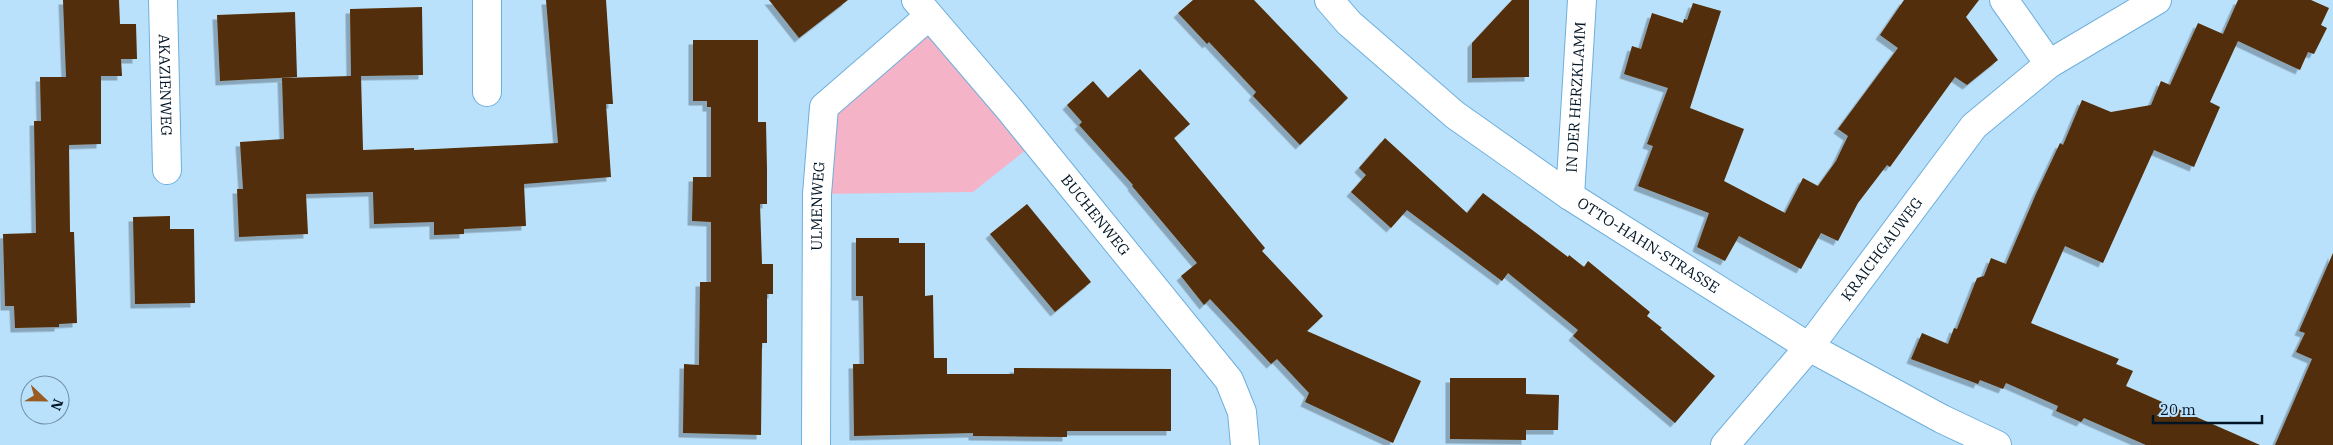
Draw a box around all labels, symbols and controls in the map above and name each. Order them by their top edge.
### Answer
street label: IN DER HERZKLAMM [1561,21,1590,173]
street label: AKAZIENWEG [155,34,176,136]
street label: ULMENWEG [807,160,829,251]
street label: BUCHENWEG [1057,170,1134,259]
street label: OTTO-HAHN-STRASSE [1574,193,1723,297]
street label: KRAICHGAUWEG [1837,193,1927,305]
north arrow [20,375,70,425]
scale bar [2153,392,2262,424]
text: N [47,396,67,413]
text: 20 m [2160,400,2196,419]

